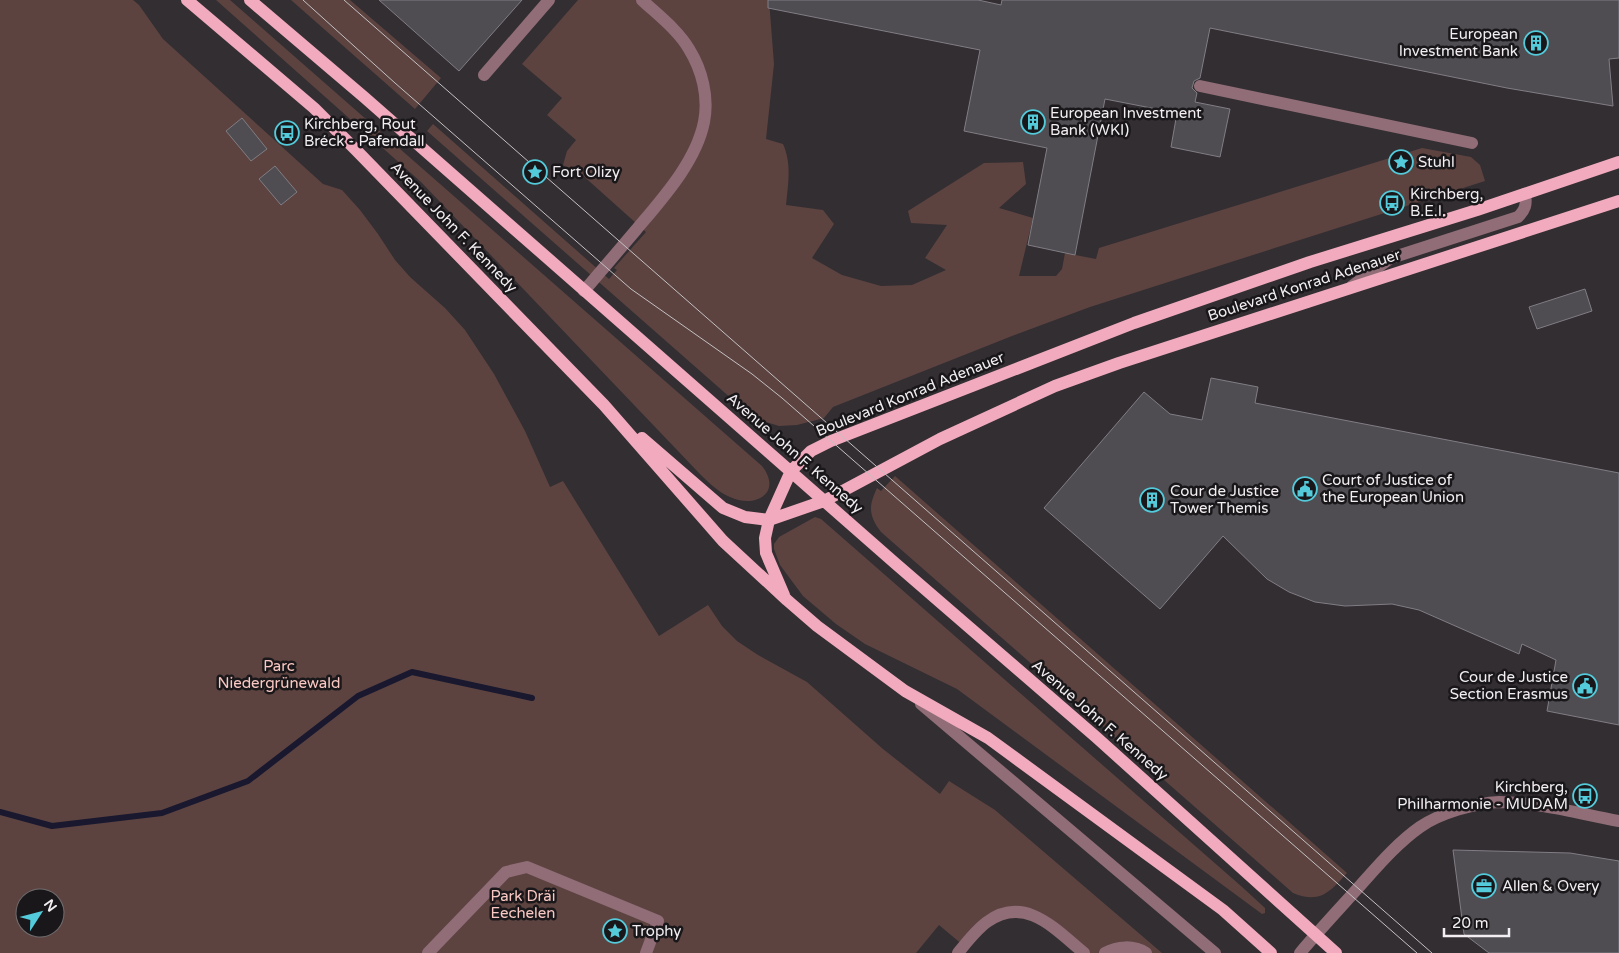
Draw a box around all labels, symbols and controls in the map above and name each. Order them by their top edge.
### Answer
place label: European Investment Bank [1399,25,1518,60]
building icon: European Investment Bank [1523,30,1549,56]
place label: European Investment Bank (WKI) [1050,104,1202,139]
building icon: European Investment Bank (WKI) [1020,109,1046,135]
place label: Kirchberg, Rout Bréck - Pafendall [304,115,425,150]
bus stop icon: Kirchberg, Rout Bréck - Pafendall [274,120,300,146]
place icon: Stuhl [1388,149,1414,175]
place label: Stuhl [1418,153,1455,171]
street label: Avenue John F. Kennedy [387,158,521,296]
place icon: Fort Olizy [522,159,548,185]
place label: Fort Olizy [552,163,620,181]
place label: Kirchberg, B.E.I. [1410,185,1483,220]
bus stop icon: Kirchberg, B.E.I. [1379,190,1405,216]
street label: Boulevard Konrad Adenauer [1205,245,1403,325]
street label: Boulevard Konrad Adenauer [813,348,1007,440]
street label: Avenue John F. Kennedy [723,389,867,517]
place label: Court of Justice of the European Union [1322,471,1464,506]
public building icon: Court of Justice of the European Union [1292,476,1318,502]
place label: Cour de Justice Tower Themis [1170,482,1279,517]
building icon: Cour de Justice Tower Themis [1139,487,1165,513]
street label: Avenue John F. Kennedy [1028,656,1172,784]
park label: Parc Niedergrünewald [218,657,340,692]
place label: Cour de Justice Section Erasmus [1450,668,1568,703]
public building icon: Cour de Justice Section Erasmus [1572,673,1598,699]
place label: Kirchberg, Philharmonie - MUDAM [1397,778,1568,813]
bus stop icon: Kirchberg, Philharmonie - MUDAM [1572,783,1598,809]
office icon: Allen & Overy [1471,873,1497,899]
place label: Allen & Overy [1502,877,1599,895]
park label: Park Dräi Eechelen [491,887,555,922]
north arrow [15,888,65,938]
text: N [40,896,60,915]
scale bar [1444,906,1509,938]
text: 20 m [1452,914,1489,932]
place icon: Trophy [602,918,628,944]
place label: Trophy [632,922,681,940]

